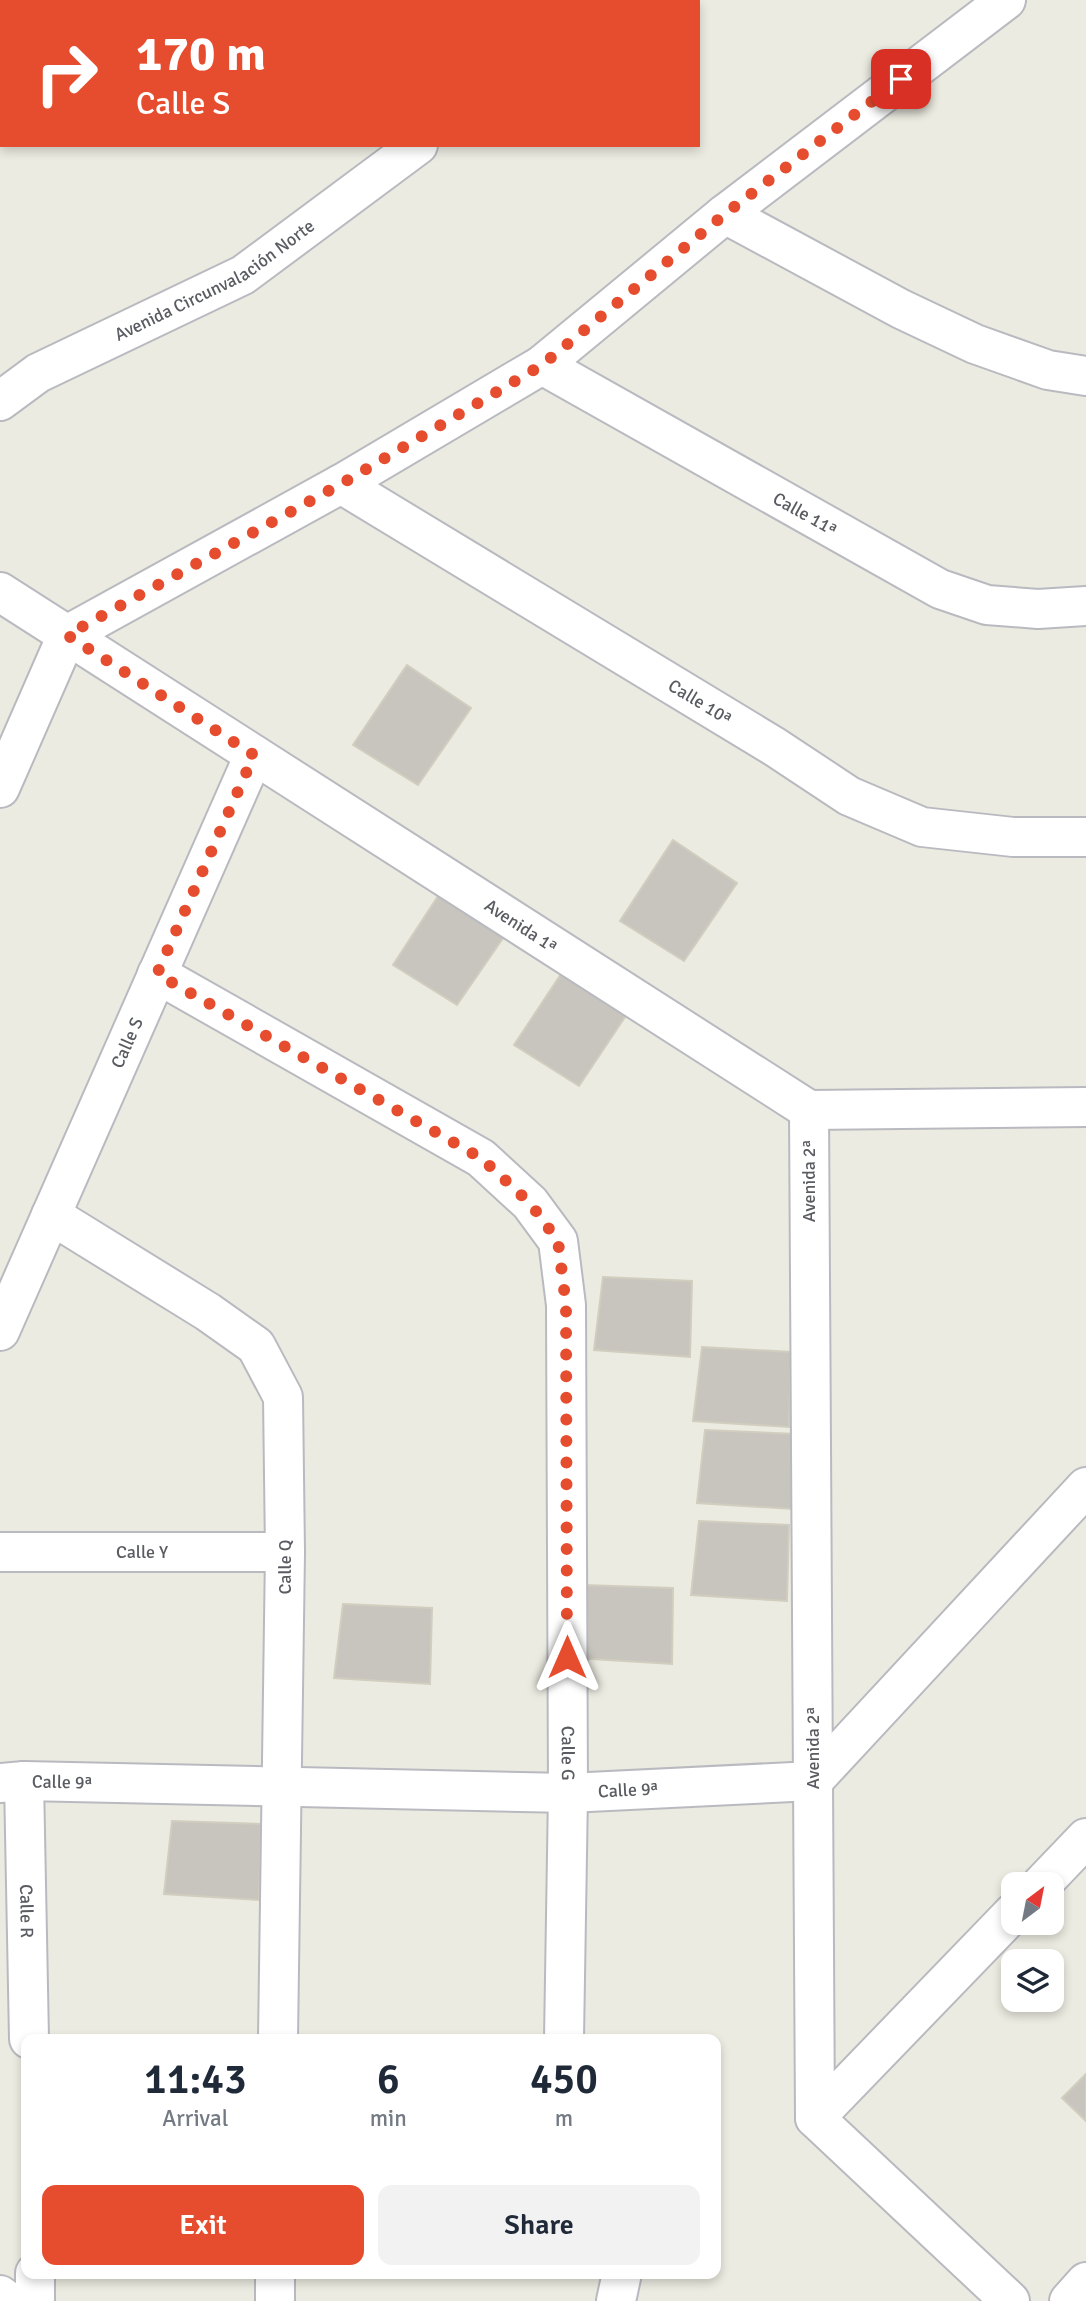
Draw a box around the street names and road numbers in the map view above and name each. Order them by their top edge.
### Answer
street label: Avenida Circunvalación Norte [111,215,319,346]
street label: Calle 11ª [769,487,841,541]
street label: Calle 10ª [664,675,736,729]
street label: Avenida 1ª [480,894,562,958]
street label: Calle S [106,1014,148,1072]
street label: Avenida 2ª [798,1140,820,1222]
street label: Calle Q [274,1540,296,1594]
street label: Calle Y [116,1541,168,1563]
street label: Avenida 2ª [802,1707,824,1789]
street label: Calle G [557,1726,579,1781]
street label: Calle 9ª [32,1770,92,1794]
street label: Calle 9ª [597,1777,659,1803]
street label: Calle R [15,1884,38,1938]

